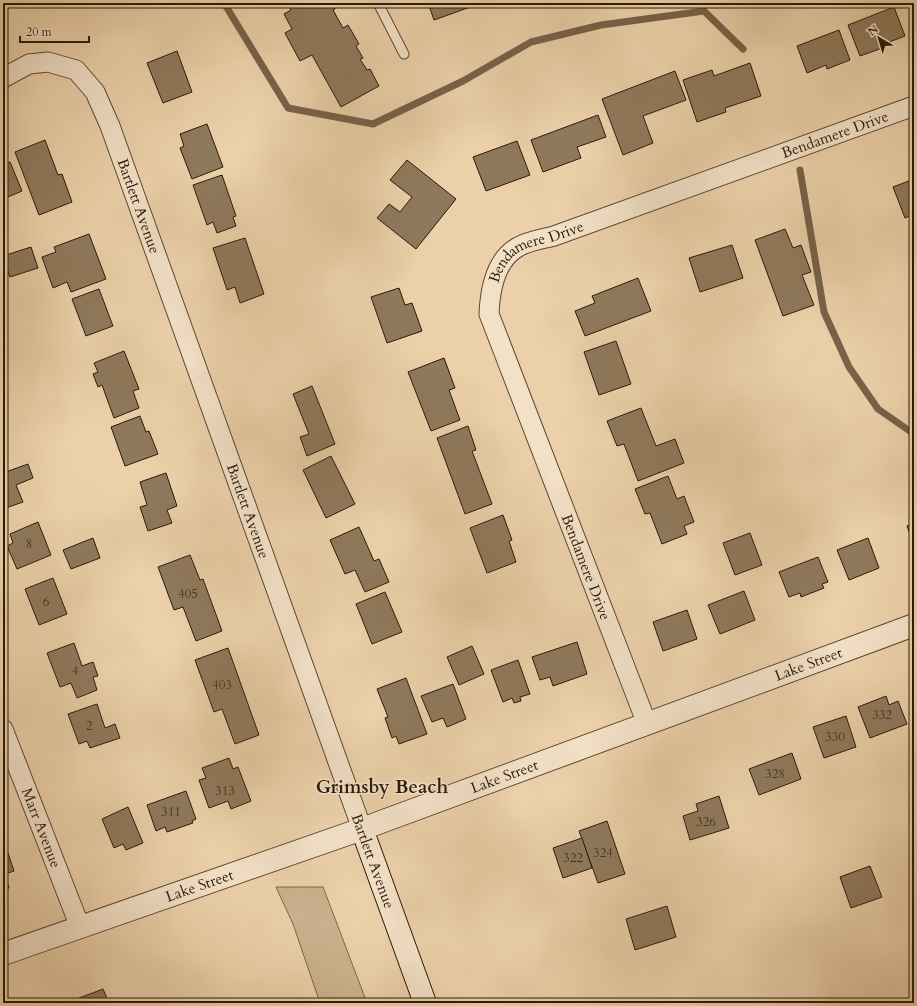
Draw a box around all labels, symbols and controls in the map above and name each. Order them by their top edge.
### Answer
scale bar [20,18,89,44]
north arrow [859,18,899,58]
text: N [865,21,882,39]
text: 20 m [26,24,53,40]
street label: Bendamere Drive [779,106,891,163]
street label: Bartlett Avenue [112,156,165,257]
street label: Bendamere Drive [484,216,586,285]
street label: Bartlett Avenue [222,461,274,562]
street label: Bendamere Drive [557,511,615,623]
house number: 8 [26,535,32,553]
house number: 405 [178,585,198,603]
house number: 6 [43,593,50,611]
street label: Lake Street [772,642,845,686]
house number: 4 [72,662,79,680]
house number: 403 [212,676,232,694]
house number: 332 [872,706,892,724]
house number: 2 [86,717,93,735]
house number: 330 [825,728,845,746]
street label: Lake Street [468,755,541,798]
house number: 328 [765,765,785,783]
district label: Grimsby Beach [316,774,449,800]
house number: 313 [215,782,235,800]
street label: Marr Avenue [17,785,66,871]
house number: 311 [161,803,181,821]
street label: Bartlett Avenue [347,811,400,911]
house number: 326 [696,813,716,831]
house number: 324 [593,844,613,862]
house number: 322 [563,849,583,867]
street label: Lake Street [163,864,236,907]

